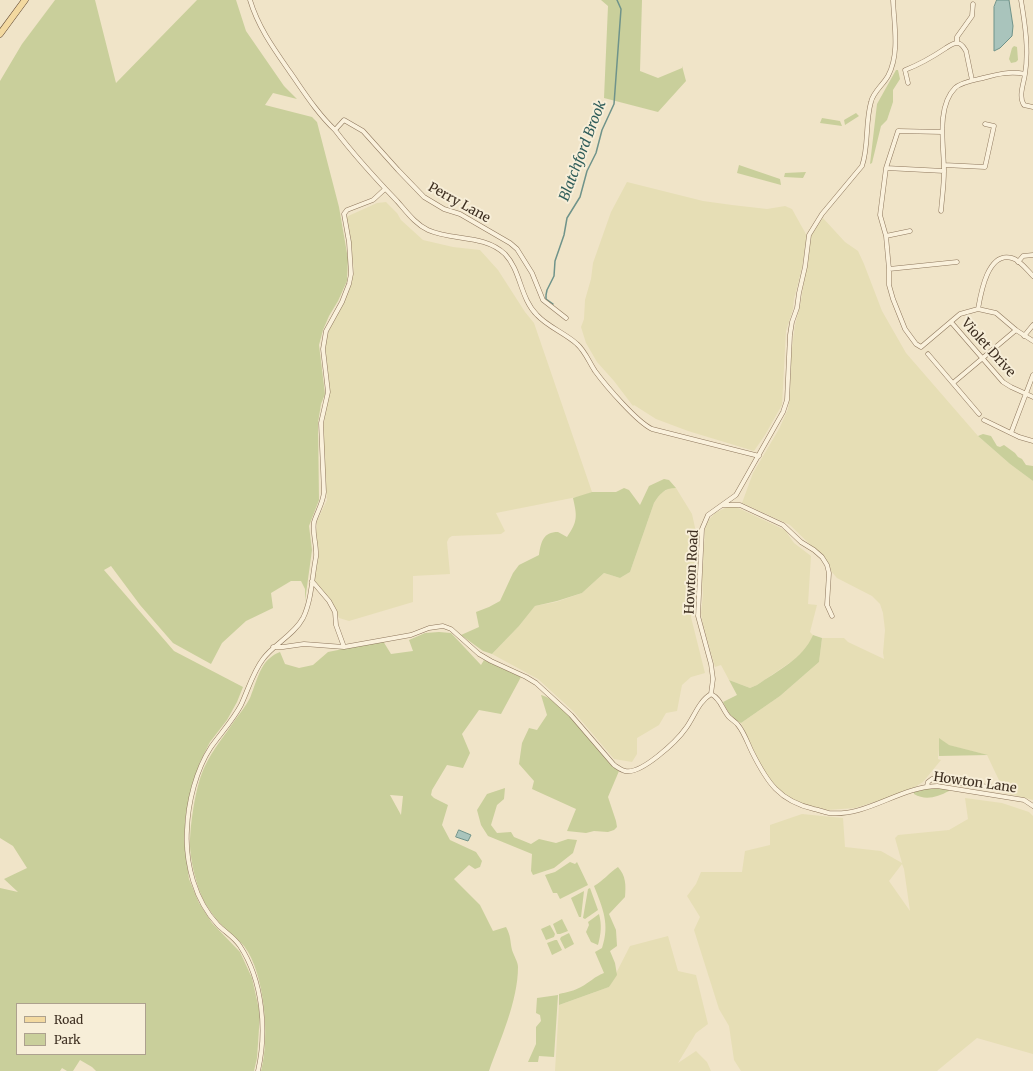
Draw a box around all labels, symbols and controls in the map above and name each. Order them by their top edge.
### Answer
water label: Blatchford Brook [556,98,610,204]
street label: Perry Lane [425,180,493,226]
street label: Violet Drive [958,316,1018,380]
street label: Howton Road [682,529,702,615]
street label: Howton Lane [932,769,1018,797]
legend [16,1003,146,1055]
text: Road [54,1012,83,1027]
text: Park [54,1032,81,1047]

